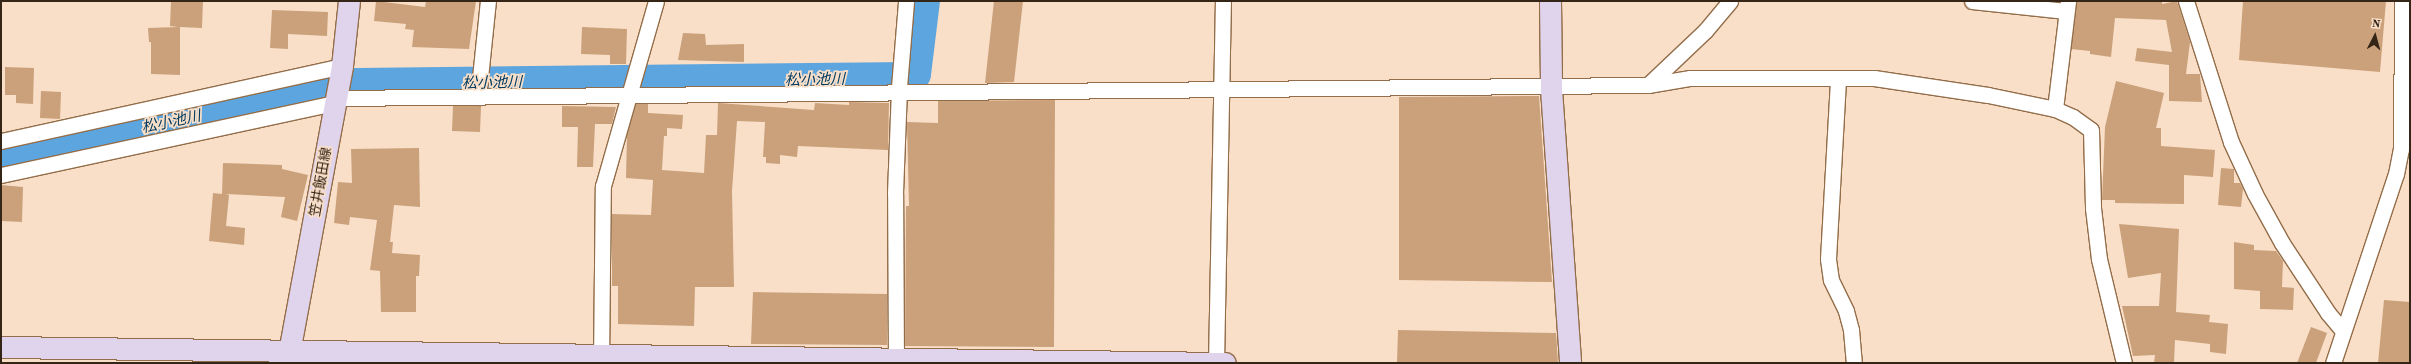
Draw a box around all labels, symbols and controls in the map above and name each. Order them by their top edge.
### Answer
north arrow [2355,16,2395,56]
text: N [2372,16,2381,31]
water label: 松小池川 [785,69,845,89]
water label: 松小池川 [462,72,522,92]
water label: 松小池川 [140,106,202,136]
street label: 笠井飯田線 [306,146,334,218]

